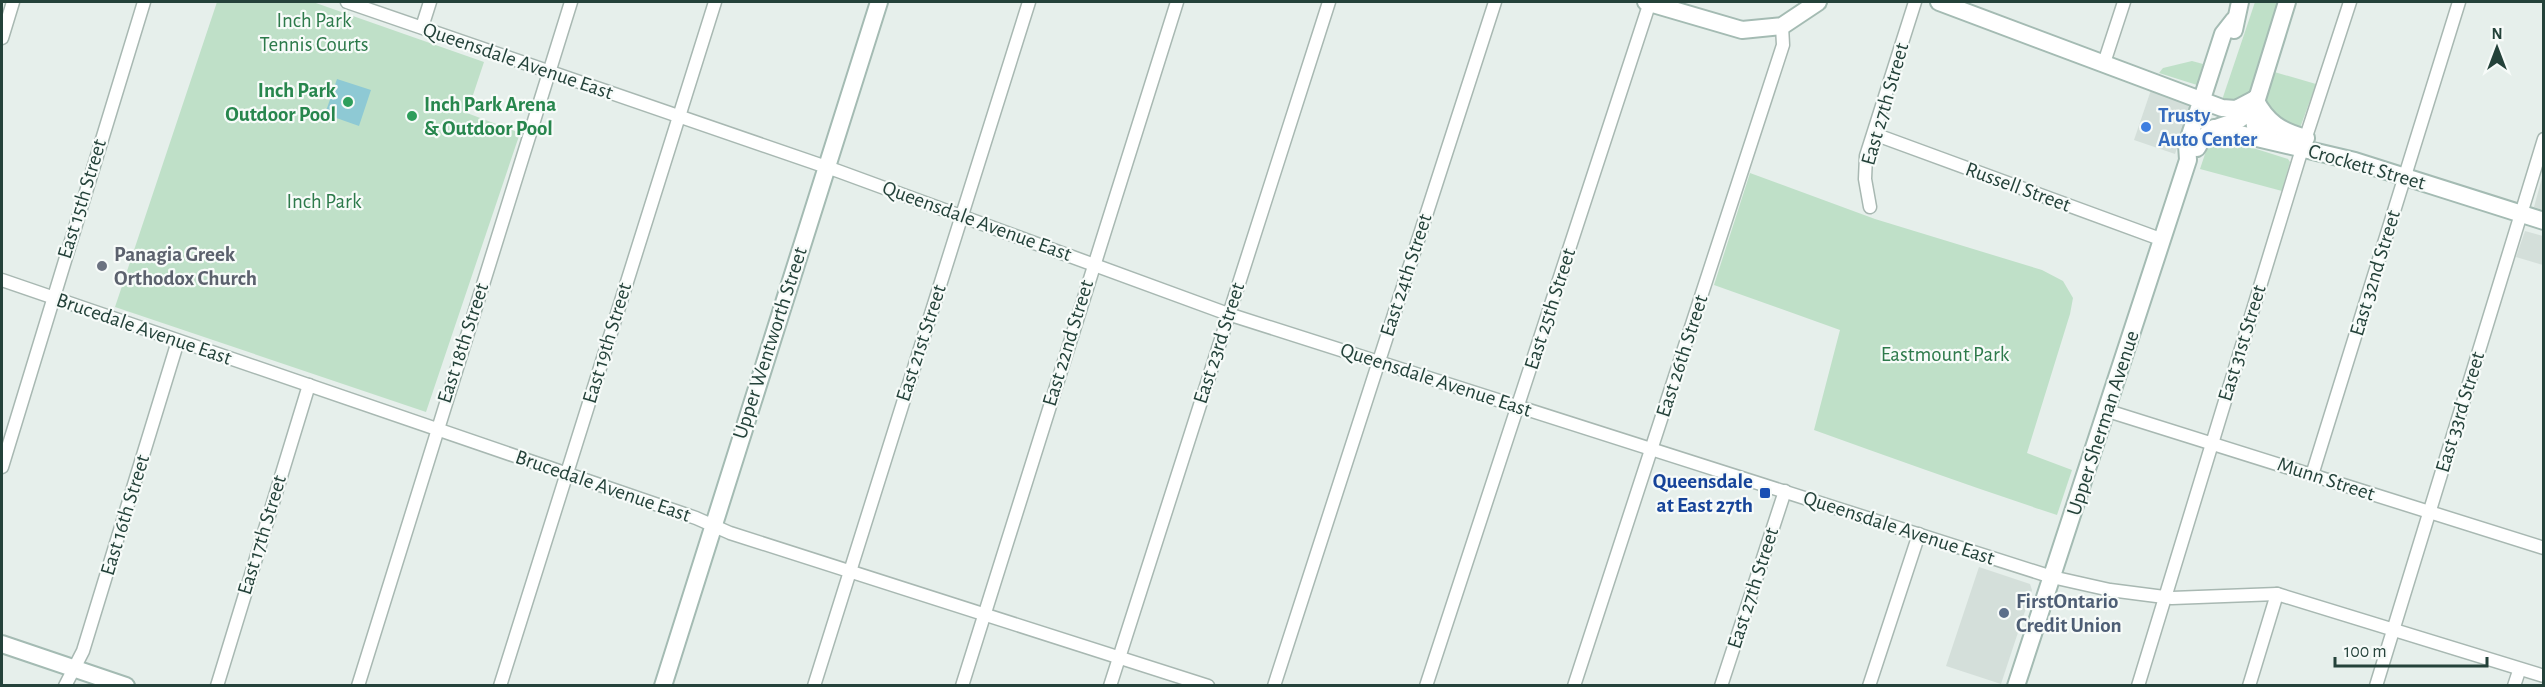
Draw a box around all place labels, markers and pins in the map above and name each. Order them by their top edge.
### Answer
place label: Inch Park Outdoor Pool [225,80,337,125]
place label: Inch Park Arena & Outdoor Pool [424,94,556,139]
marker: Inch Park Outdoor Pool [341,95,355,109]
place label: Trusty Auto Center [2158,105,2258,150]
marker: Inch Park Arena & Outdoor Pool [405,109,419,123]
marker: Trusty Auto Center [2139,120,2153,134]
place label: Panagia Greek Orthodox Church [114,244,257,289]
marker: Panagia Greek Orthodox Church [95,259,109,273]
place label: Queensdale at East 27th [1653,471,1753,516]
marker: Queensdale at East 27th [1758,486,1772,500]
place label: FirstOntario Credit Union [2016,591,2122,636]
marker: FirstOntario Credit Union [1997,606,2011,620]

